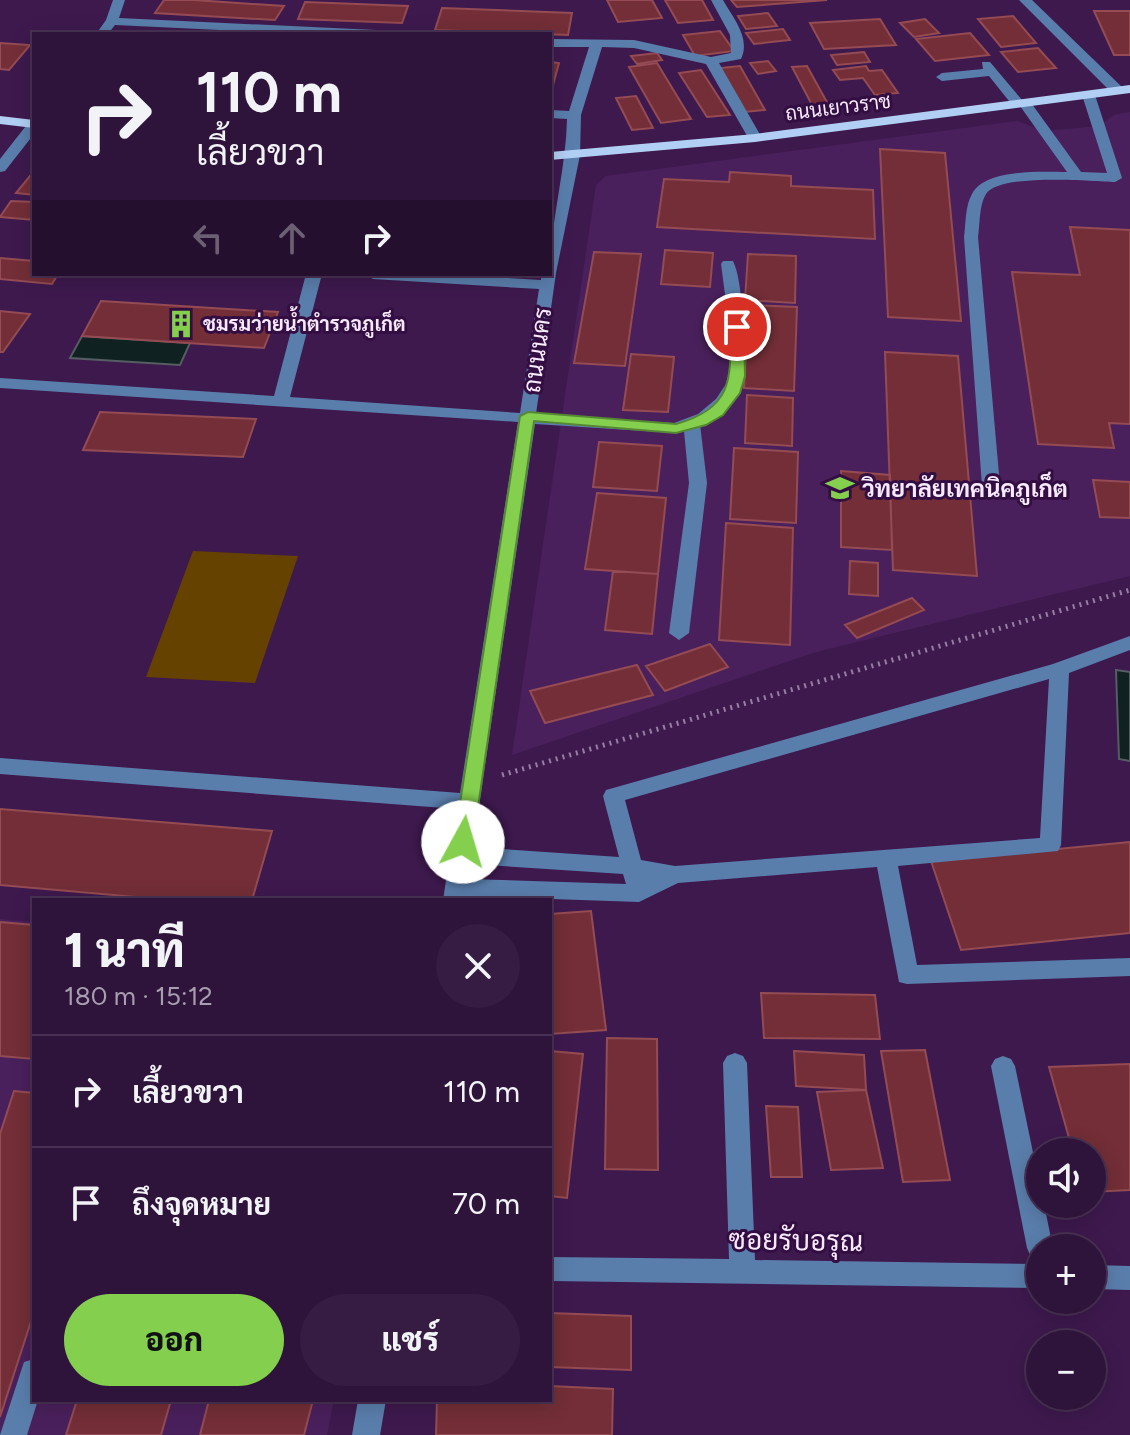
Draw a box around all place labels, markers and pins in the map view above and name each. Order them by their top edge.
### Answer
pin [703,293,771,361]
place label: ชมรมว่ายน้ำตำรวจภูเก็ต [203,306,405,338]
building icon: ชมรมว่ายน้ำตำรวจภูเก็ต [166,309,196,339]
place label: วิทยาลัยเทคนิคภูเก็ต [861,471,1068,505]
school or university icon: วิทยาลัยเทคนิคภูเก็ต [825,473,855,503]

